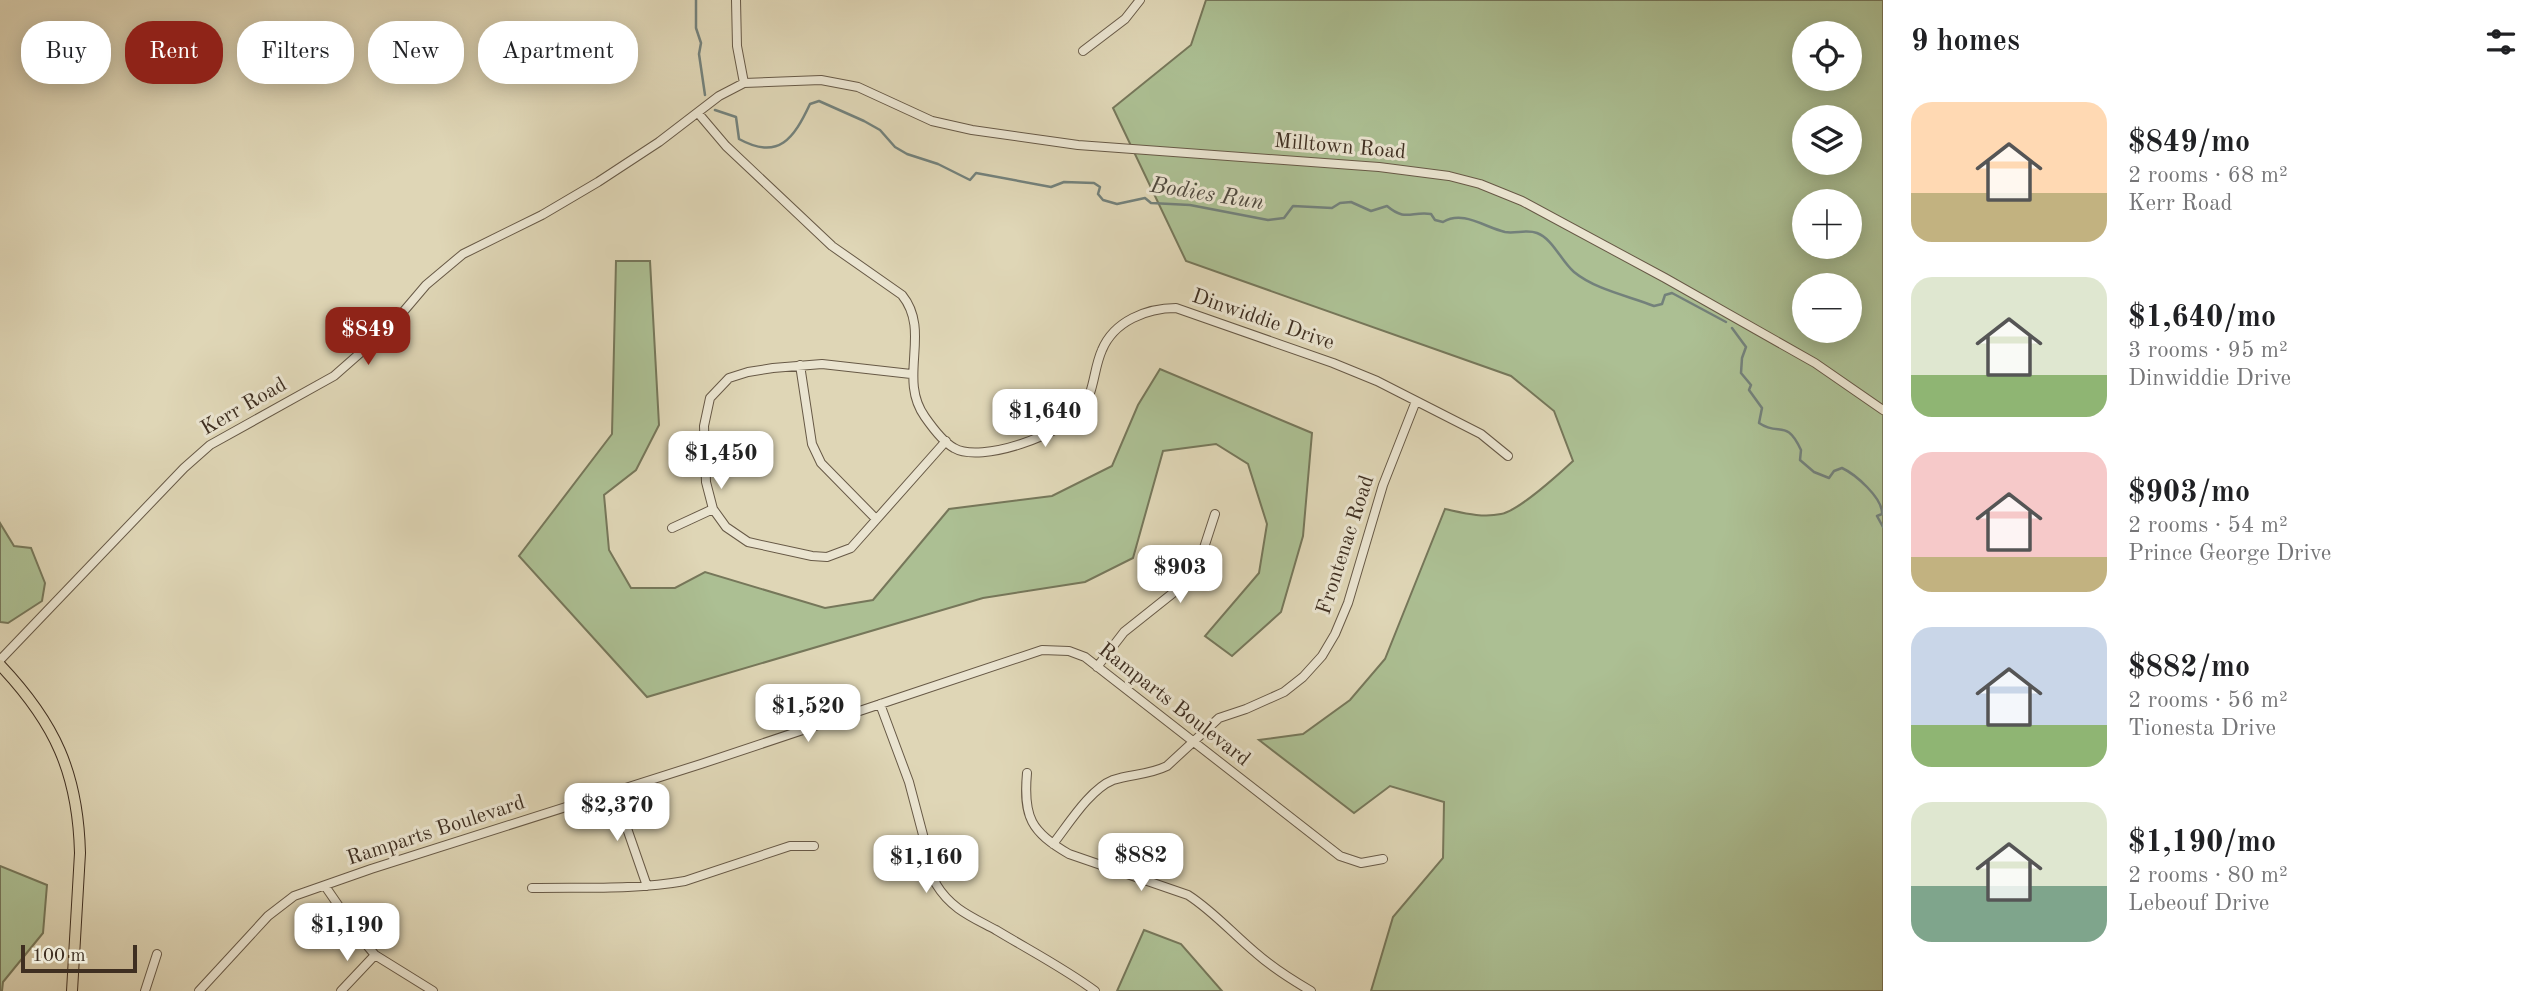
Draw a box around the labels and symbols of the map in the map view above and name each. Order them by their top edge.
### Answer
street label: Milltown Road [1273,131,1407,163]
water label: Bodies Run [1148,174,1265,214]
street label: Dinwiddie Drive [1189,286,1337,354]
pin: $849 [327,308,409,367]
street label: Kerr Road [197,374,291,440]
pin: $1,640 [988,390,1102,449]
pin: $1,450 [664,432,778,491]
street label: Frontenac Road [1314,473,1378,617]
pin: $903 [1139,546,1221,605]
street label: Ramparts Boulevard [1094,639,1254,771]
pin: $1,520 [751,684,865,744]
pin: $2,370 [560,784,674,843]
street label: Ramparts Boulevard [344,792,528,870]
pin: $882 [1100,834,1182,893]
pin: $1,160 [869,836,983,895]
pin: $1,190 [290,904,404,963]
scale bar [21,942,136,974]

